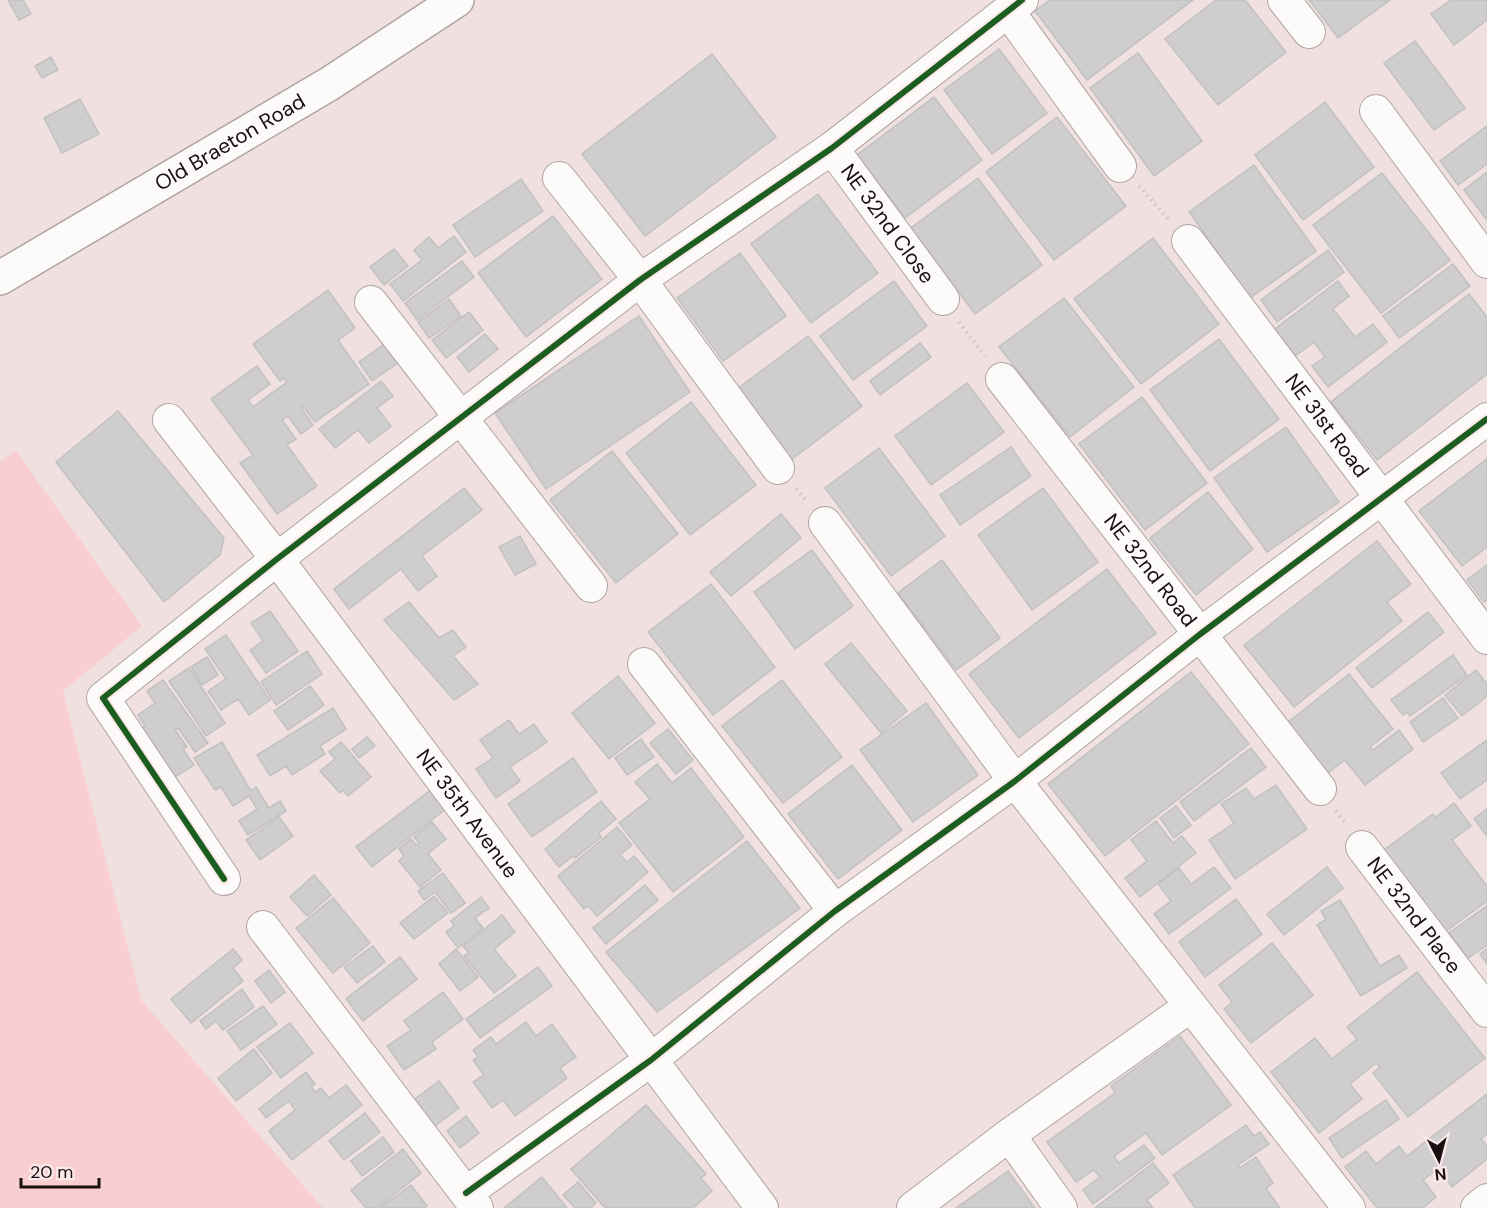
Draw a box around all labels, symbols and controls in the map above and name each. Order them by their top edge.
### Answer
street label: Old Braeton Road [150,87,310,198]
street label: NE 32nd Close [834,158,941,289]
street label: NE 31st Road [1279,368,1375,483]
street label: NE 32nd Road [1097,508,1203,633]
street label: NE 35th Avenue [410,743,525,884]
street label: NE 32nd Place [1361,851,1468,979]
north arrow [1409,1130,1469,1190]
scale bar [21,1151,99,1189]
text: 20 m [30,1160,73,1184]
text: N [1434,1163,1447,1185]

